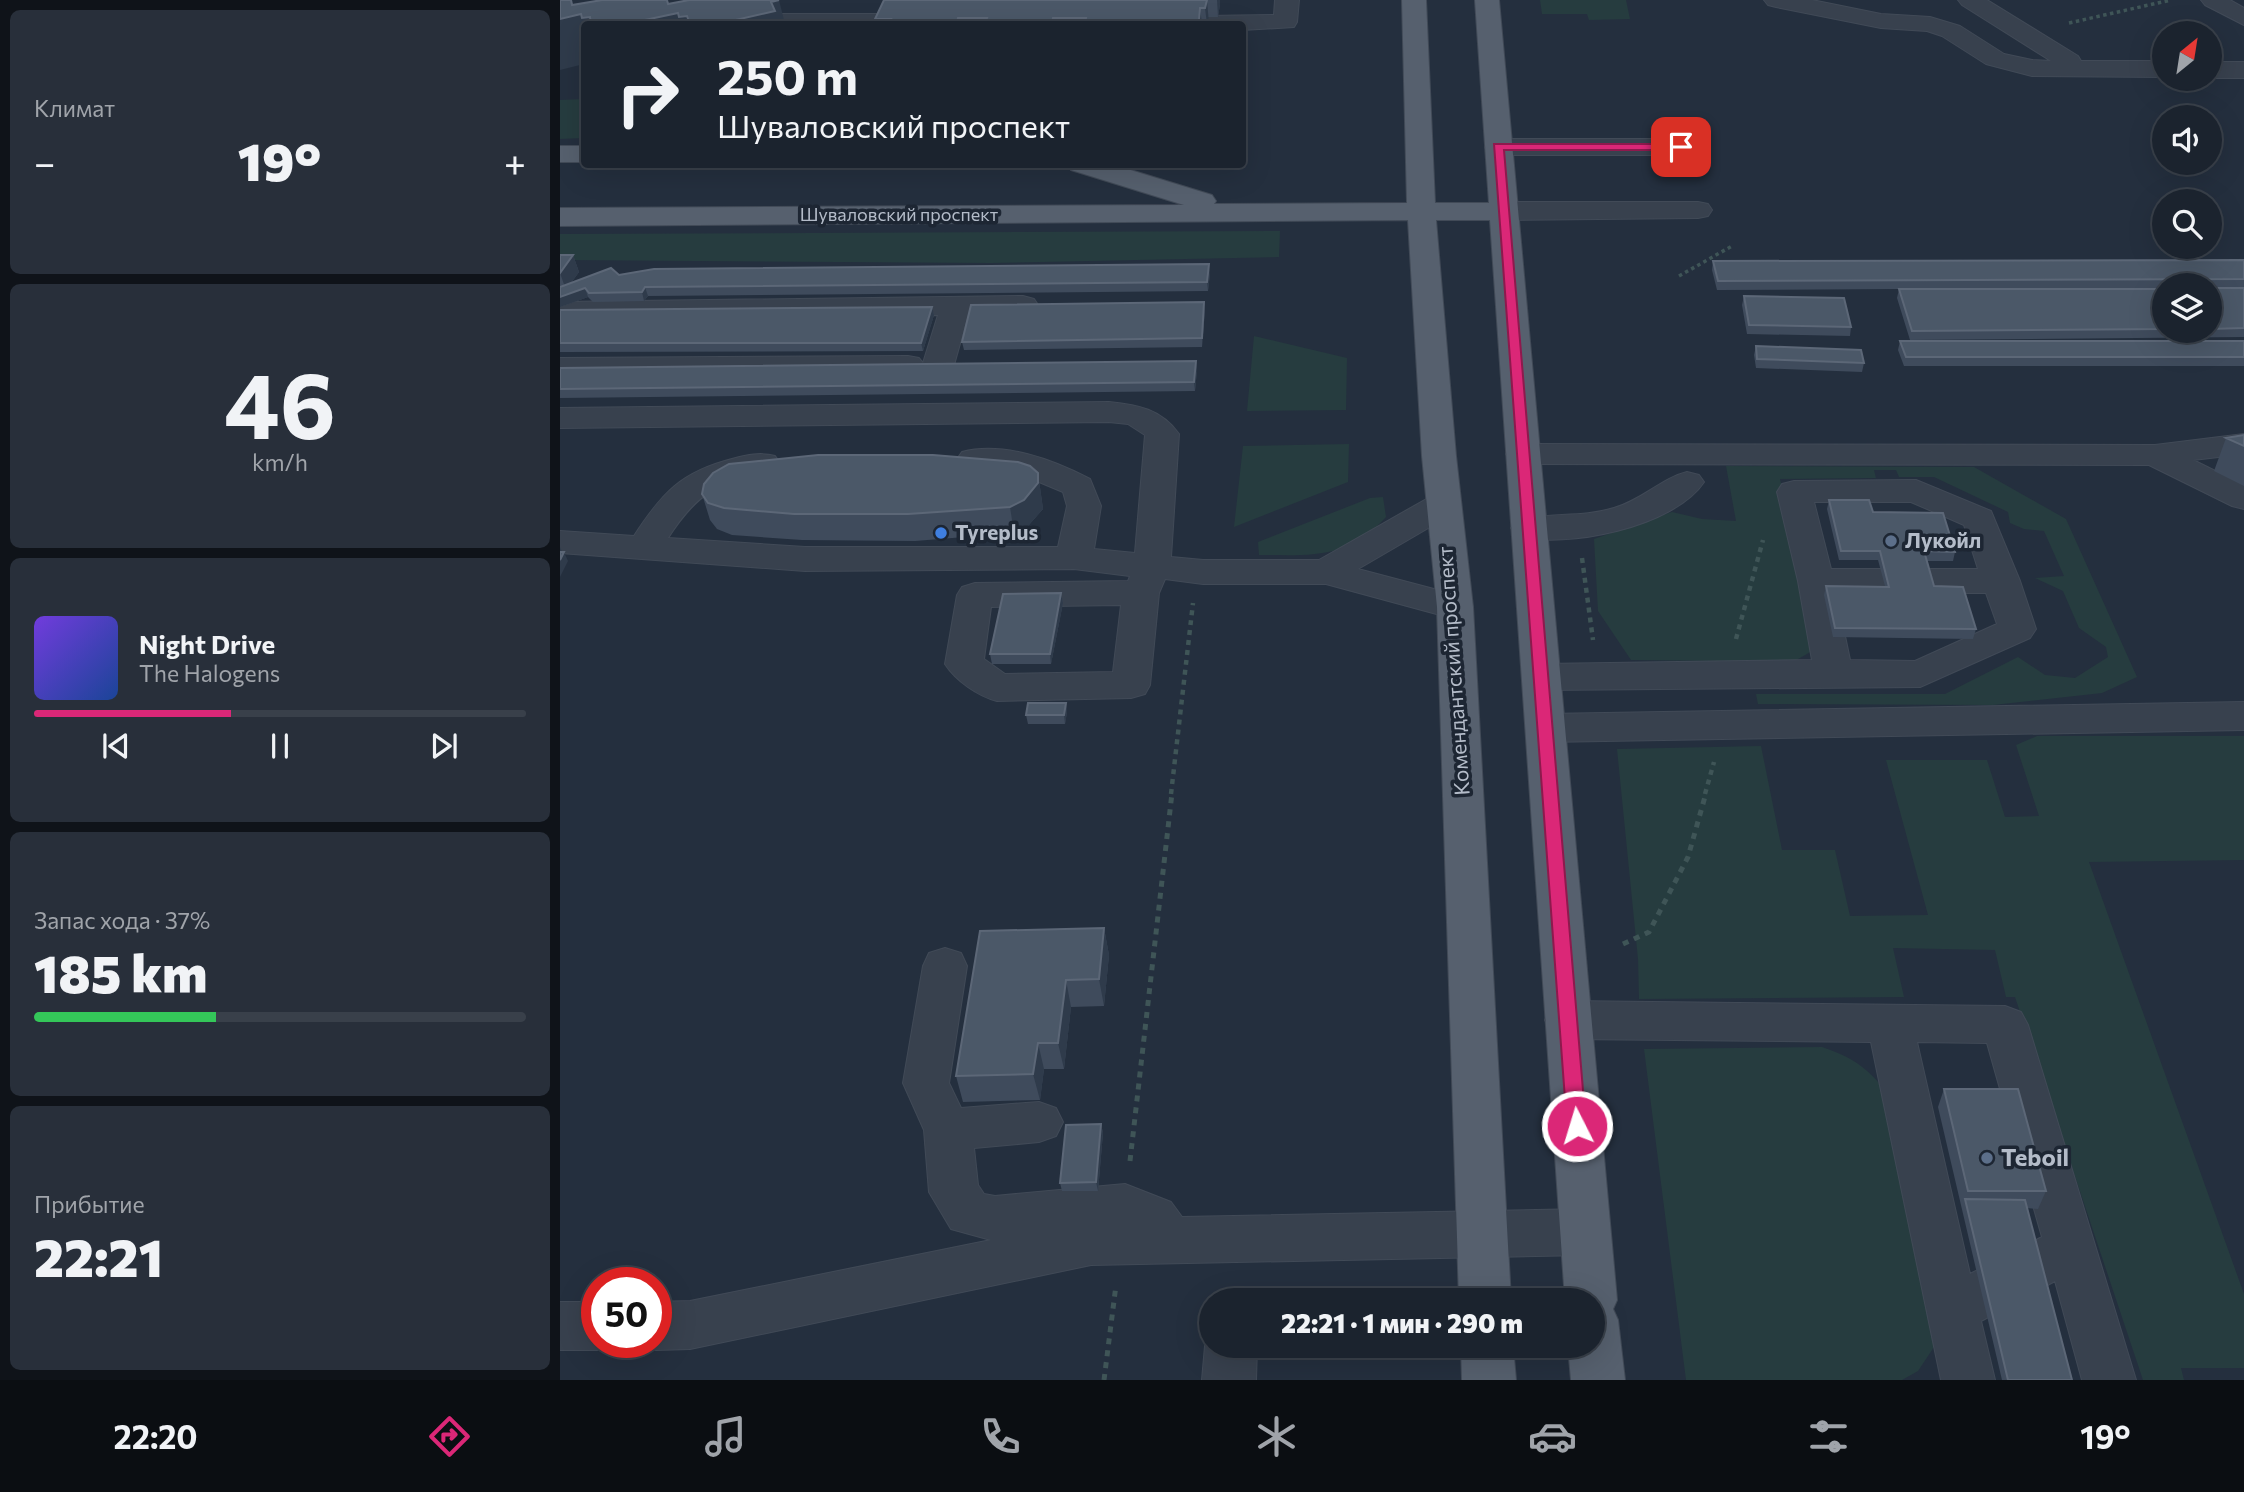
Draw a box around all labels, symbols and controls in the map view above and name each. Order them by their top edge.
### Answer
north arrow [2152,21,2222,91]
map controls [2152,21,2222,343]
text: 250 m [717,45,858,105]
icon: right [602,49,693,140]
text: Климат [34,94,115,122]
text: Шуваловский проспект [717,105,1070,145]
button: sound [2152,105,2222,175]
pin [1651,117,1711,177]
text: 19° [238,128,321,192]
icon: arrive [1662,128,1700,166]
text: − [34,138,56,185]
text: + [504,138,526,185]
button: search [2152,189,2222,259]
street label: Шуваловский проспект [800,203,999,225]
button: layers [2152,273,2222,343]
text: 46 [224,346,336,458]
text: km/h [252,448,308,476]
place label: Tyreplus [955,519,1038,544]
marker: Tyreplus [933,525,949,541]
place label: Лукойл [1905,527,1981,552]
marker: Лукойл [1883,533,1899,549]
street label: Комендантский проспект [1431,546,1474,797]
text: Night Drive [139,628,275,659]
text: The Halogens [139,659,280,687]
icon: previous [97,727,135,765]
icon: pause [261,727,299,765]
icon: next [425,727,463,765]
text: Запас хода · 37% [34,906,210,934]
text: 185 km [34,940,207,1004]
position arrow [1540,1089,1614,1163]
place label: Teboil [2001,1142,2069,1171]
marker: Teboil [1979,1150,1995,1166]
text: Прибытие [34,1190,145,1218]
text: 22:21 [34,1224,163,1288]
speed limit sign: 50 [581,1267,672,1358]
text: 22:21 · 1 мин · 290 m [1281,1307,1523,1338]
icon: directions [425,1412,474,1461]
icon: music [701,1412,750,1461]
icon: phone [976,1412,1025,1461]
icon: climate [1252,1412,1301,1461]
icon: car [1528,1412,1577,1461]
icon: filters [1804,1412,1853,1461]
text: 22:20 [113,1416,198,1456]
text: 19° [2080,1416,2131,1456]

